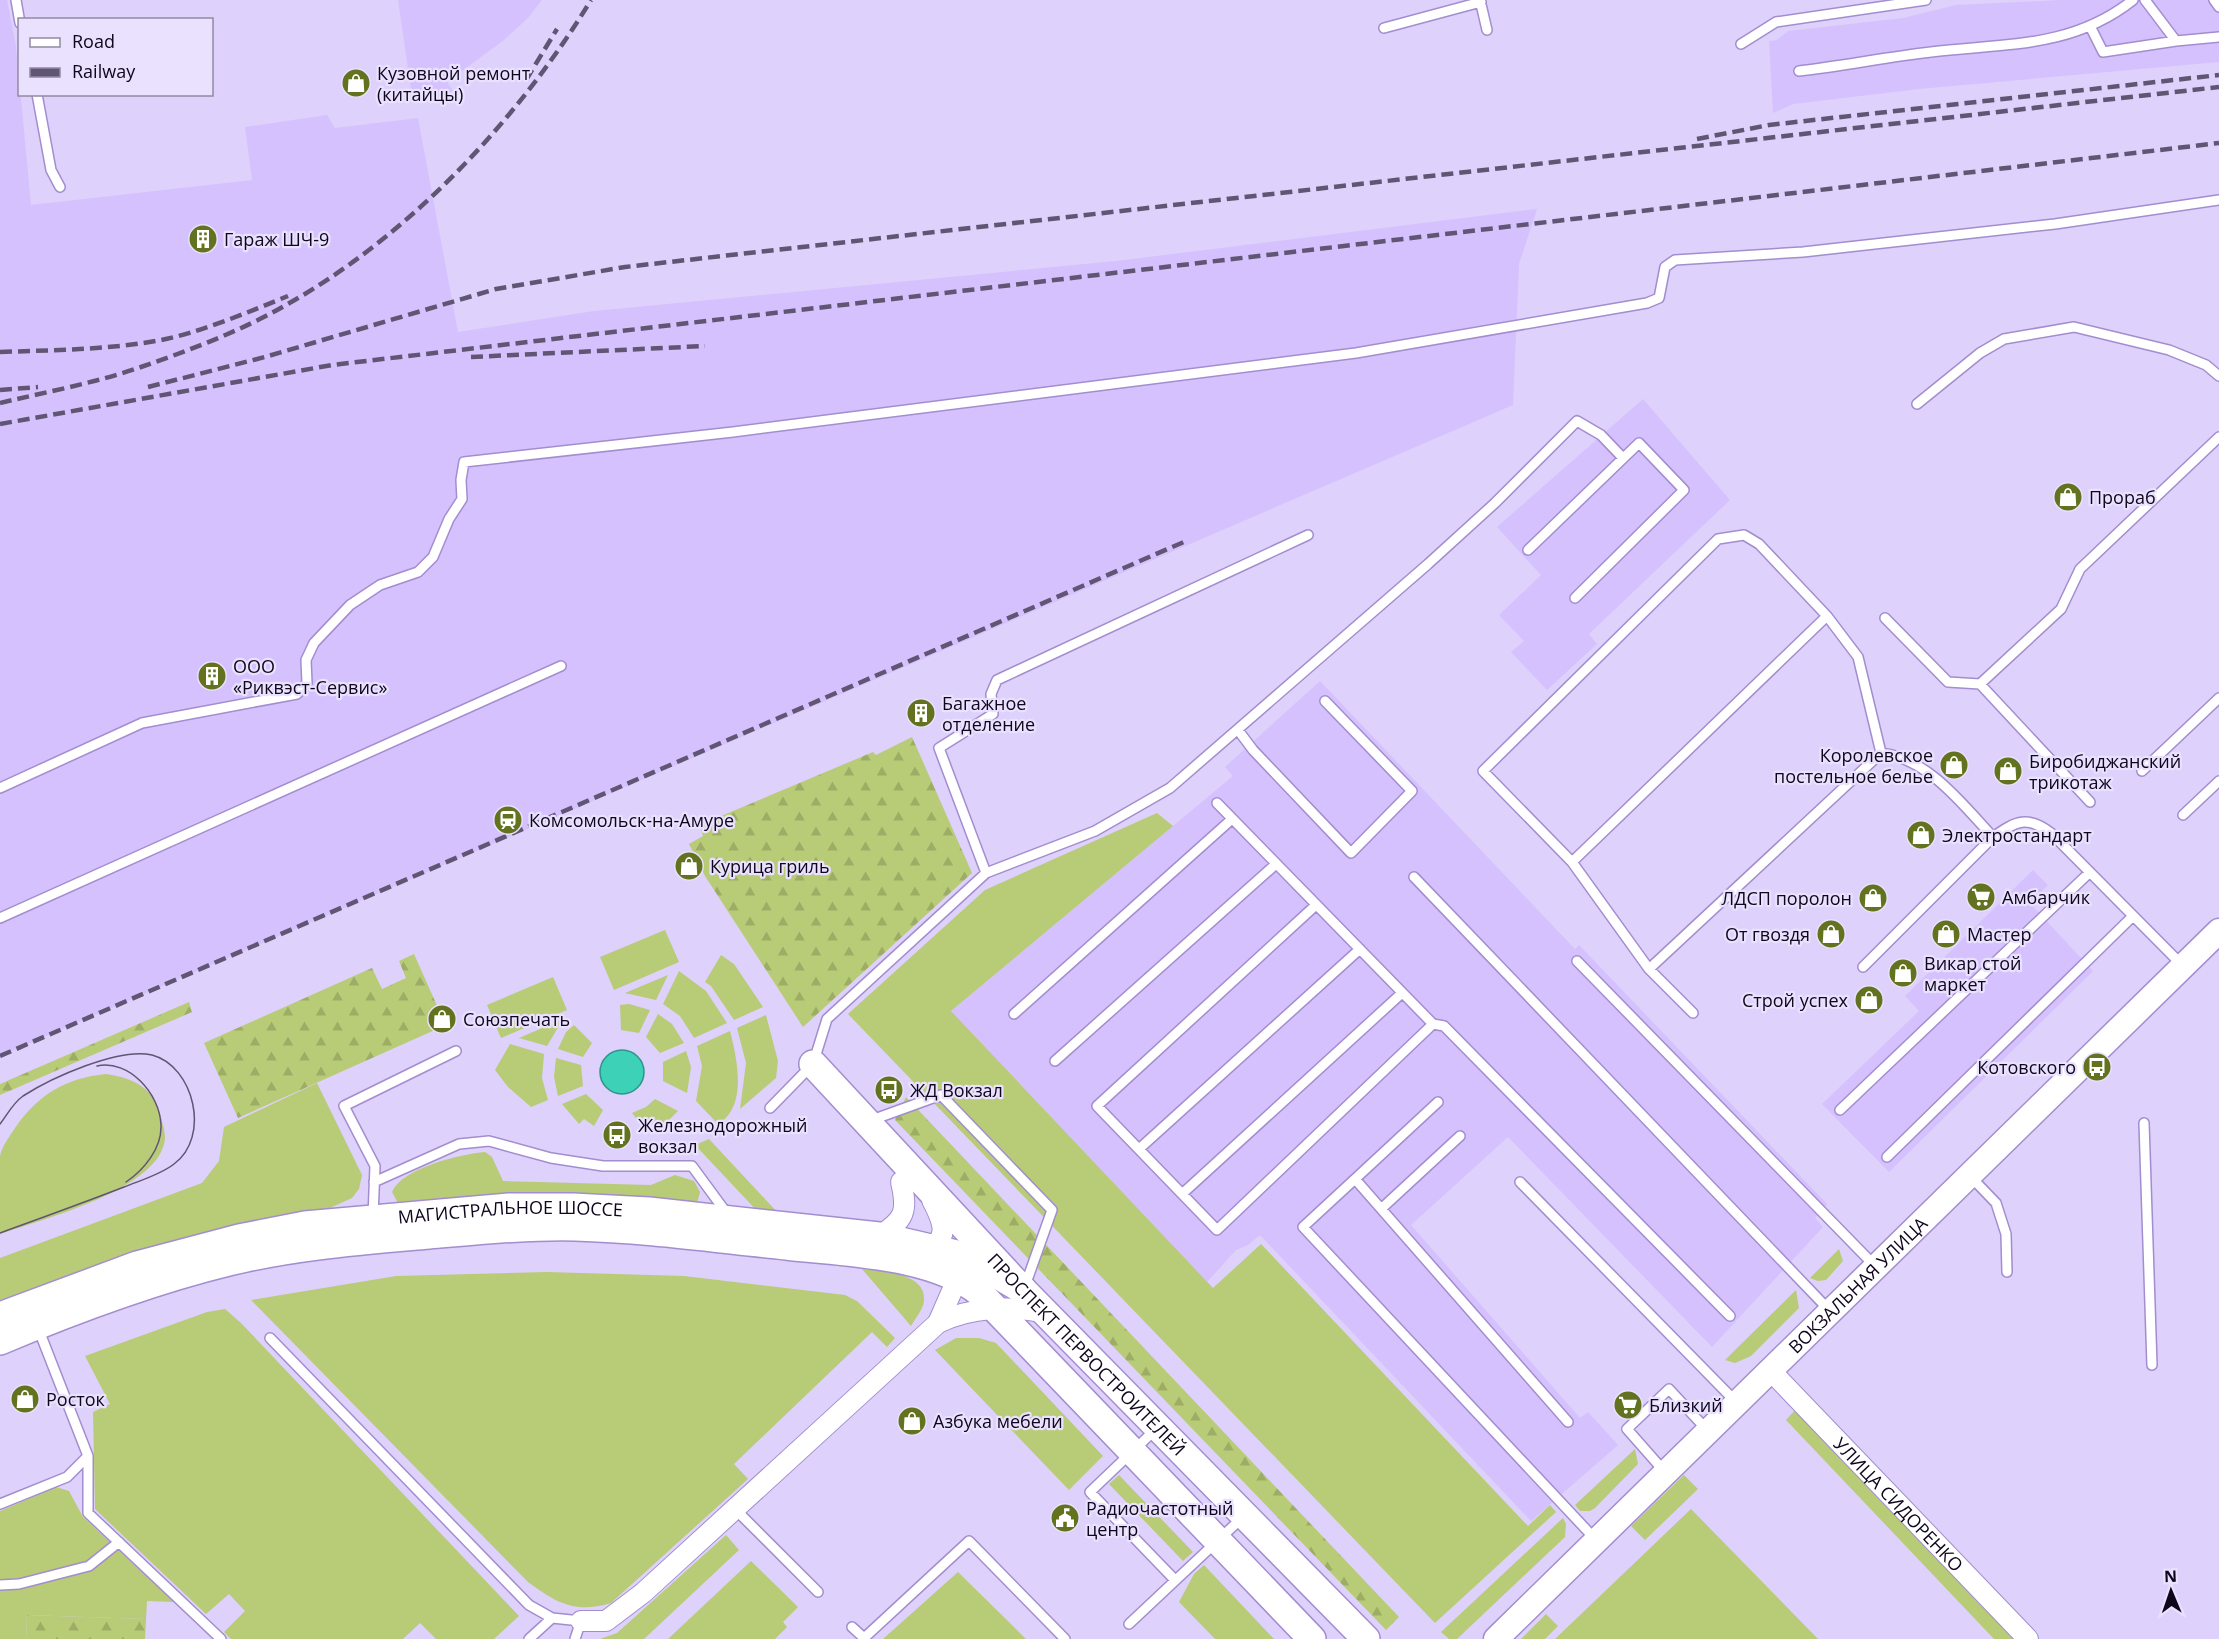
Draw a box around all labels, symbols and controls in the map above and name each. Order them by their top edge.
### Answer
legend [18,18,213,96]
text: Road [72,29,115,53]
text: Railway [72,59,136,83]
place label: Кузовной ремонт (китайцы) [377,61,531,106]
shop icon: Кузовной ремонт (китайцы) [340,67,372,99]
building icon: Гараж ШЧ-9 [187,223,219,255]
place label: Гараж ШЧ-9 [224,227,329,251]
shop icon: Прораб [2052,481,2084,513]
place label: Прораб [2089,485,2156,509]
place label: ООО «Риквэст-Cервис» [233,654,387,699]
building icon: ООО «Риквэст-Cервис» [196,660,228,692]
place label: Багажное отделение [942,691,1035,736]
building icon: Багажное отделение [905,697,937,729]
place label: Королевское постельное белье [1774,743,1933,788]
shop icon: Королевское постельное белье [1938,749,1970,781]
place label: Биробиджанский трикотаж [2029,749,2181,794]
shop icon: Биробиджанский трикотаж [1992,755,2024,787]
station icon: Комсомольск-на-Амуре [492,804,524,836]
place label: Комсомольск-на-Амуре [529,808,734,832]
shop icon: Электростандарт [1905,819,1937,851]
place label: Электростандарт [1942,823,2092,847]
shop icon: Курица гриль [673,850,705,882]
place label: Курица гриль [710,854,830,878]
supermarket icon: Амбарчик [1965,881,1997,913]
shop icon: ЛДСП поролон [1857,882,1889,914]
place label: Амбарчик [2002,885,2091,909]
place label: ЛДСП поролон [1722,886,1852,910]
shop icon: От гвоздя [1815,918,1847,950]
shop icon: Мастер [1930,918,1962,950]
place label: От гвоздя [1725,922,1810,946]
place label: Мастер [1967,922,2031,946]
place label: Викар стой маркет [1924,951,2021,996]
shop icon: Викар стой маркет [1887,957,1919,989]
shop icon: Строй успех [1853,984,1885,1016]
place label: Строй успех [1742,988,1849,1012]
shop icon: Союзпечать [426,1003,458,1035]
place label: Союзпечать [463,1007,570,1031]
bus stop icon: Котовского [2081,1051,2113,1083]
place label: Котовского [1977,1055,2076,1079]
bus stop icon: ЖД Вокзал [873,1074,905,1106]
place label: ЖД Вокзал [910,1078,1003,1102]
place label: Железнодорожный вокзал [638,1113,807,1158]
bus stop icon: Железнодорожный вокзал [601,1119,633,1151]
street label: МАГИСТРАЛЬНОЕ ШОССЕ [397,1195,624,1229]
street label: ВОКЗАЛЬНАЯ УЛИЦА [1783,1211,1933,1358]
street label: ПРОСПЕКТ ПЕРВОСТРОИТЕЛЕЙ [983,1248,1191,1461]
shop icon: Росток [9,1383,41,1415]
place label: Росток [46,1387,106,1411]
supermarket icon: Близкий [1612,1389,1644,1421]
place label: Близкий [1649,1393,1723,1417]
shop icon: Азбука мебели [896,1405,928,1437]
place label: Азбука мебели [933,1409,1063,1433]
street label: УЛИЦА СИДОРЕНКО [1829,1432,1969,1577]
place label: Радиочастотный центр [1086,1496,1233,1541]
public building icon: Радиочастотный центр [1049,1502,1081,1534]
north arrow [2141,1561,2201,1621]
text: N [2164,1565,2177,1587]

